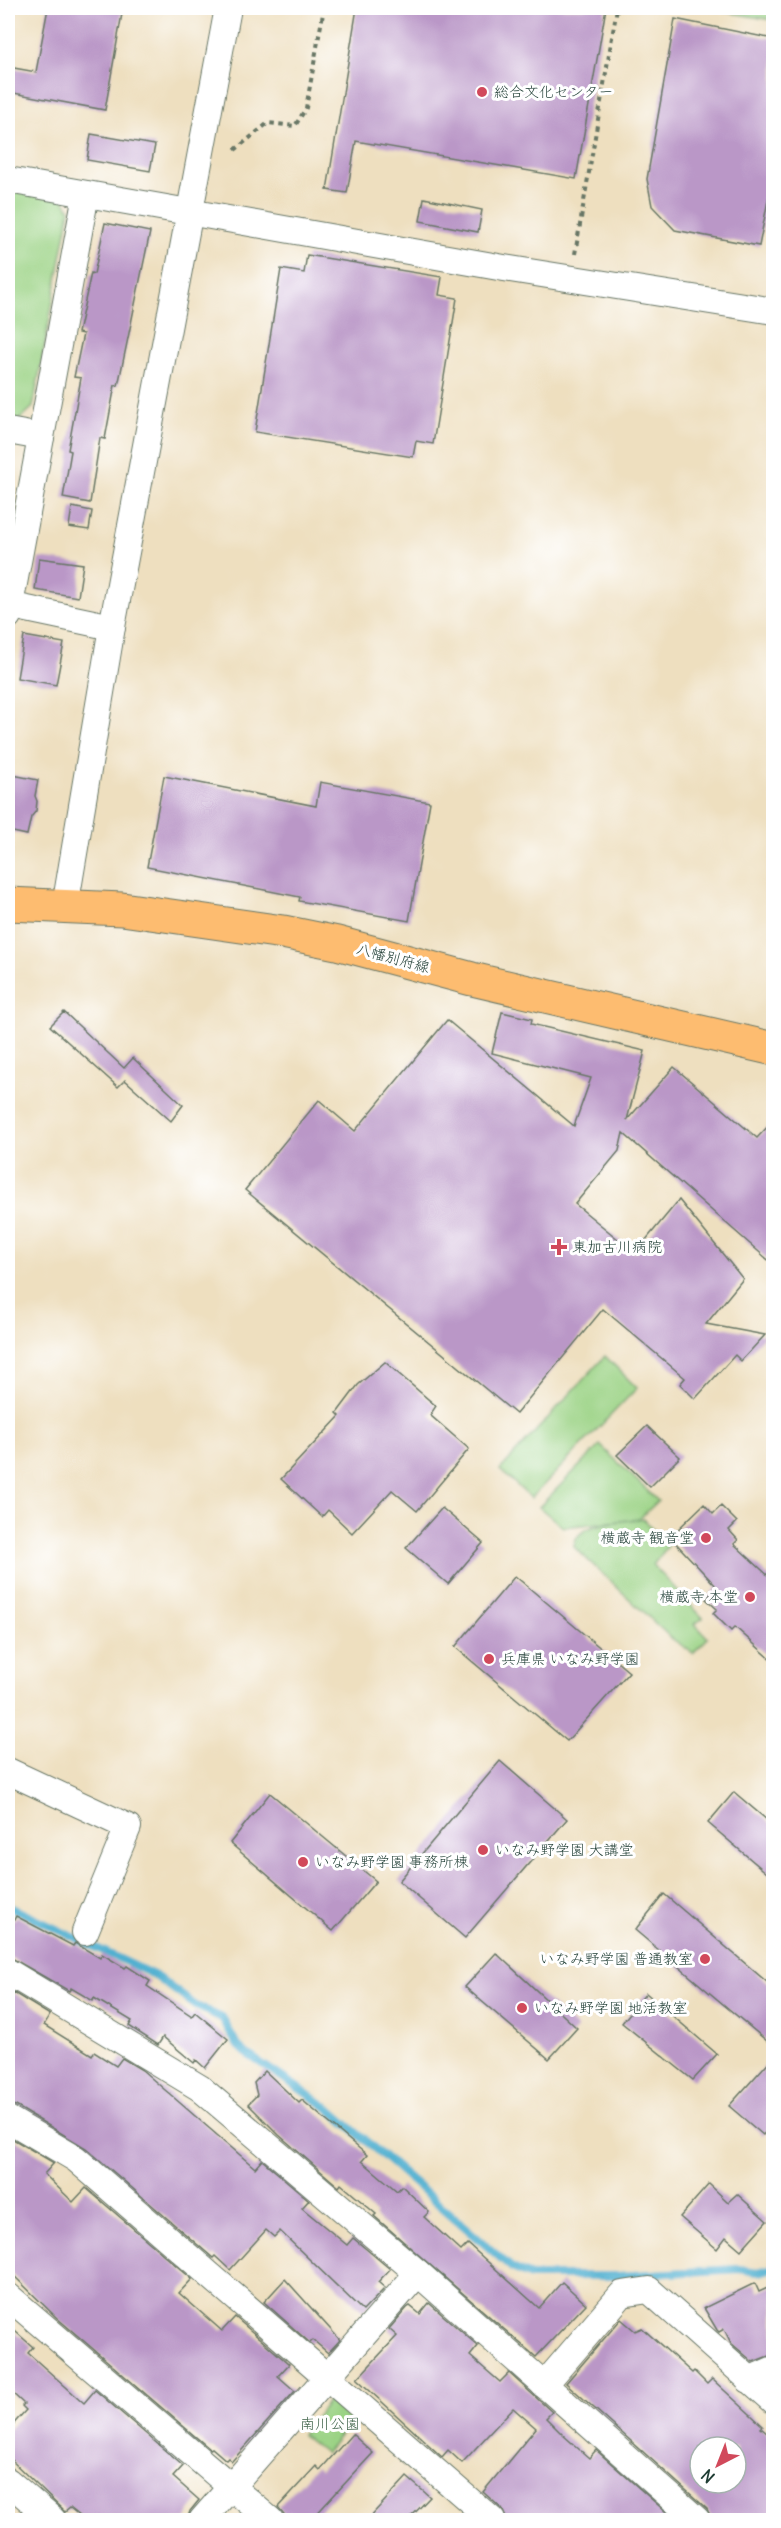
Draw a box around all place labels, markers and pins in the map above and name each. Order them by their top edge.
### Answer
place label: 総合文化センター [494,82,613,101]
marker: 総合文化センター [475,85,489,99]
place label: 東加古川病院 [572,1237,662,1256]
marker: 東加古川病院 [550,1238,568,1256]
place label: 横蔵寺 観音堂 [600,1528,694,1547]
marker: 横蔵寺 観音堂 [699,1531,713,1545]
place label: 横蔵寺 本堂 [659,1587,738,1606]
marker: 横蔵寺 本堂 [743,1590,757,1604]
place label: 兵庫県 いなみ野学園 [501,1649,640,1668]
marker: 兵庫県 いなみ野学園 [482,1652,496,1666]
place label: いなみ野学園 大講堂 [495,1840,634,1859]
marker: いなみ野学園 大講堂 [476,1843,490,1857]
place label: いなみ野学園 事務所棟 [315,1852,469,1871]
marker: いなみ野学園 事務所棟 [296,1855,310,1869]
place label: いなみ野学園 普通教室 [539,1949,693,1968]
marker: いなみ野学園 普通教室 [698,1952,712,1966]
place label: いなみ野学園 地活教室 [534,1998,688,2017]
marker: いなみ野学園 地活教室 [515,2001,529,2015]

